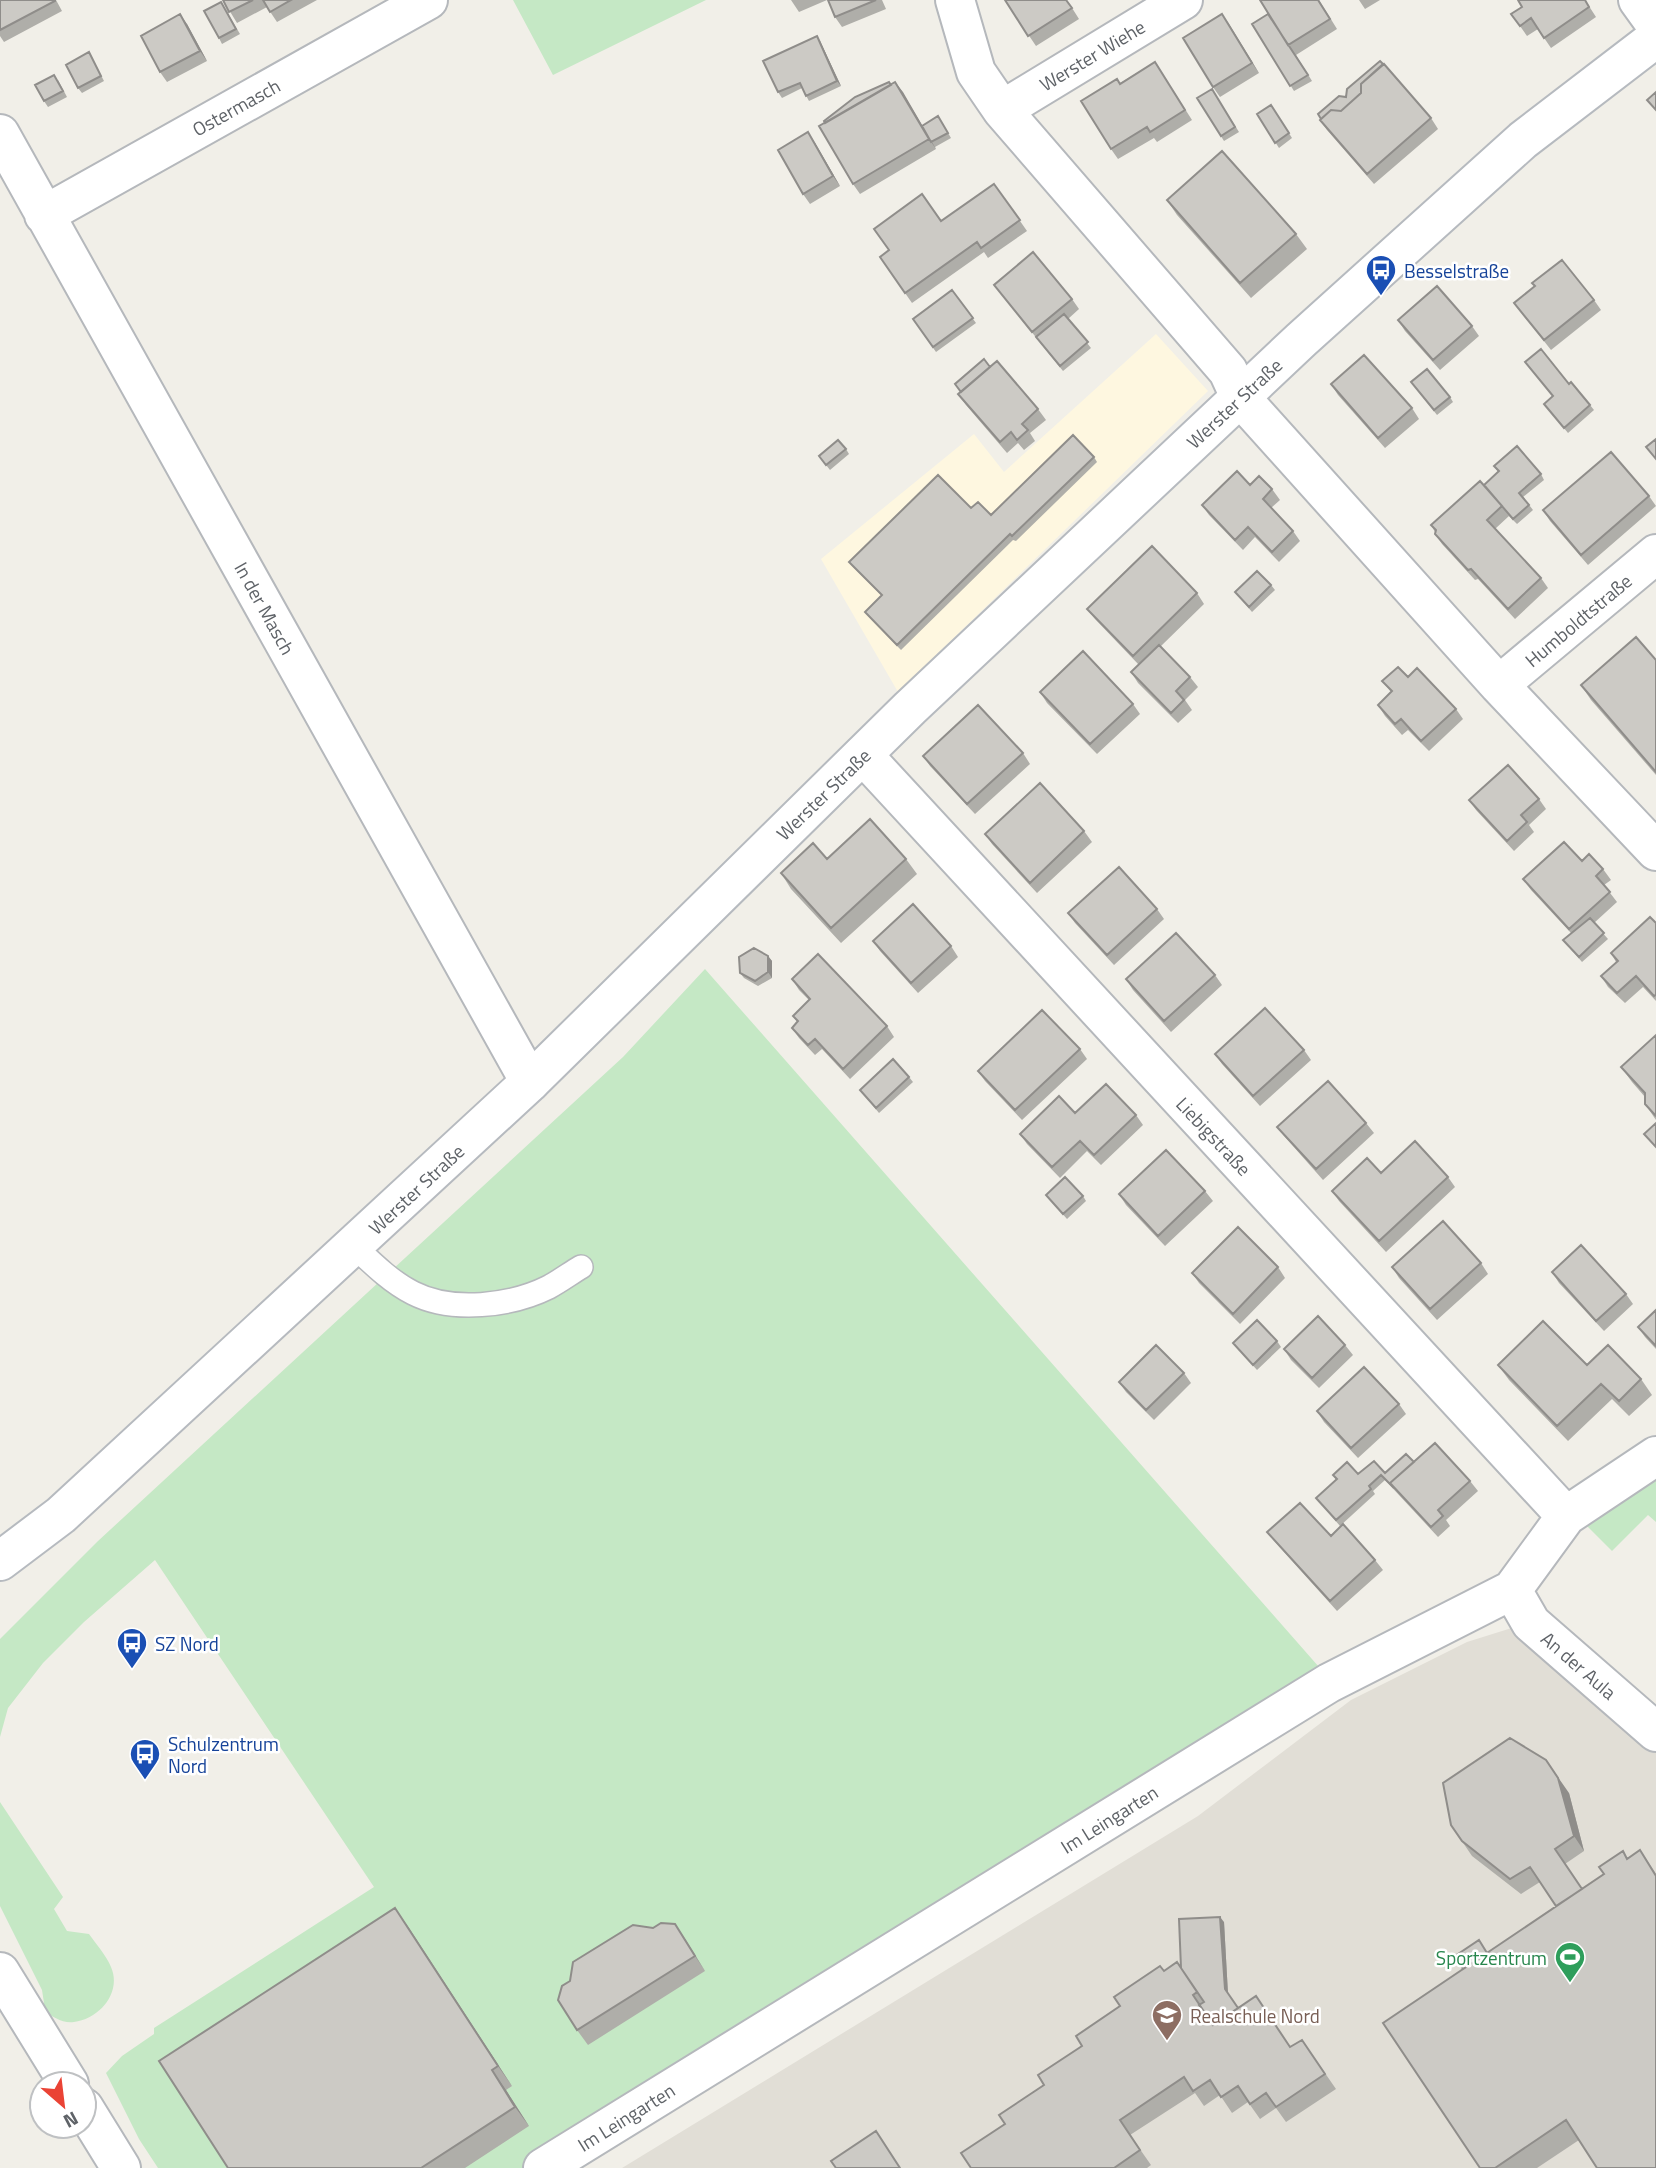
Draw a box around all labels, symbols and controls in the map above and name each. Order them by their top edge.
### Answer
street label: Werster Wiehe [1034,12,1150,98]
street label: Ostermasch [187,71,285,143]
bus stop icon: Besselstraße [1364,253,1398,297]
place label: Besselstraße [1404,256,1509,285]
street label: Werster Straße [1180,351,1288,455]
street label: In der Masch [228,556,302,660]
street label: Humboldtstraße [1518,566,1638,674]
street label: Werster Straße [769,741,877,847]
street label: Liebigstraße [1170,1090,1258,1182]
street label: Werster Straße [362,1137,470,1241]
street label: An der Aula [1535,1624,1623,1706]
bus stop icon: SZ Nord [115,1626,149,1670]
place label: SZ Nord [155,1629,219,1658]
place label: Schulzentrum Nord [168,1729,279,1780]
bus stop icon: Schulzentrum Nord [128,1737,162,1781]
street label: Im Leingarten [1055,1778,1163,1860]
sports icon: Sportzentrum [1553,1940,1587,1984]
place label: Sportzentrum [1436,1943,1547,1972]
school or university icon: Realschule Nord [1150,1998,1184,2042]
place label: Realschule Nord [1190,2001,1320,2030]
north arrow [28,2070,98,2140]
street label: Im Leingarten [572,2076,680,2158]
text: N [59,2105,84,2136]

